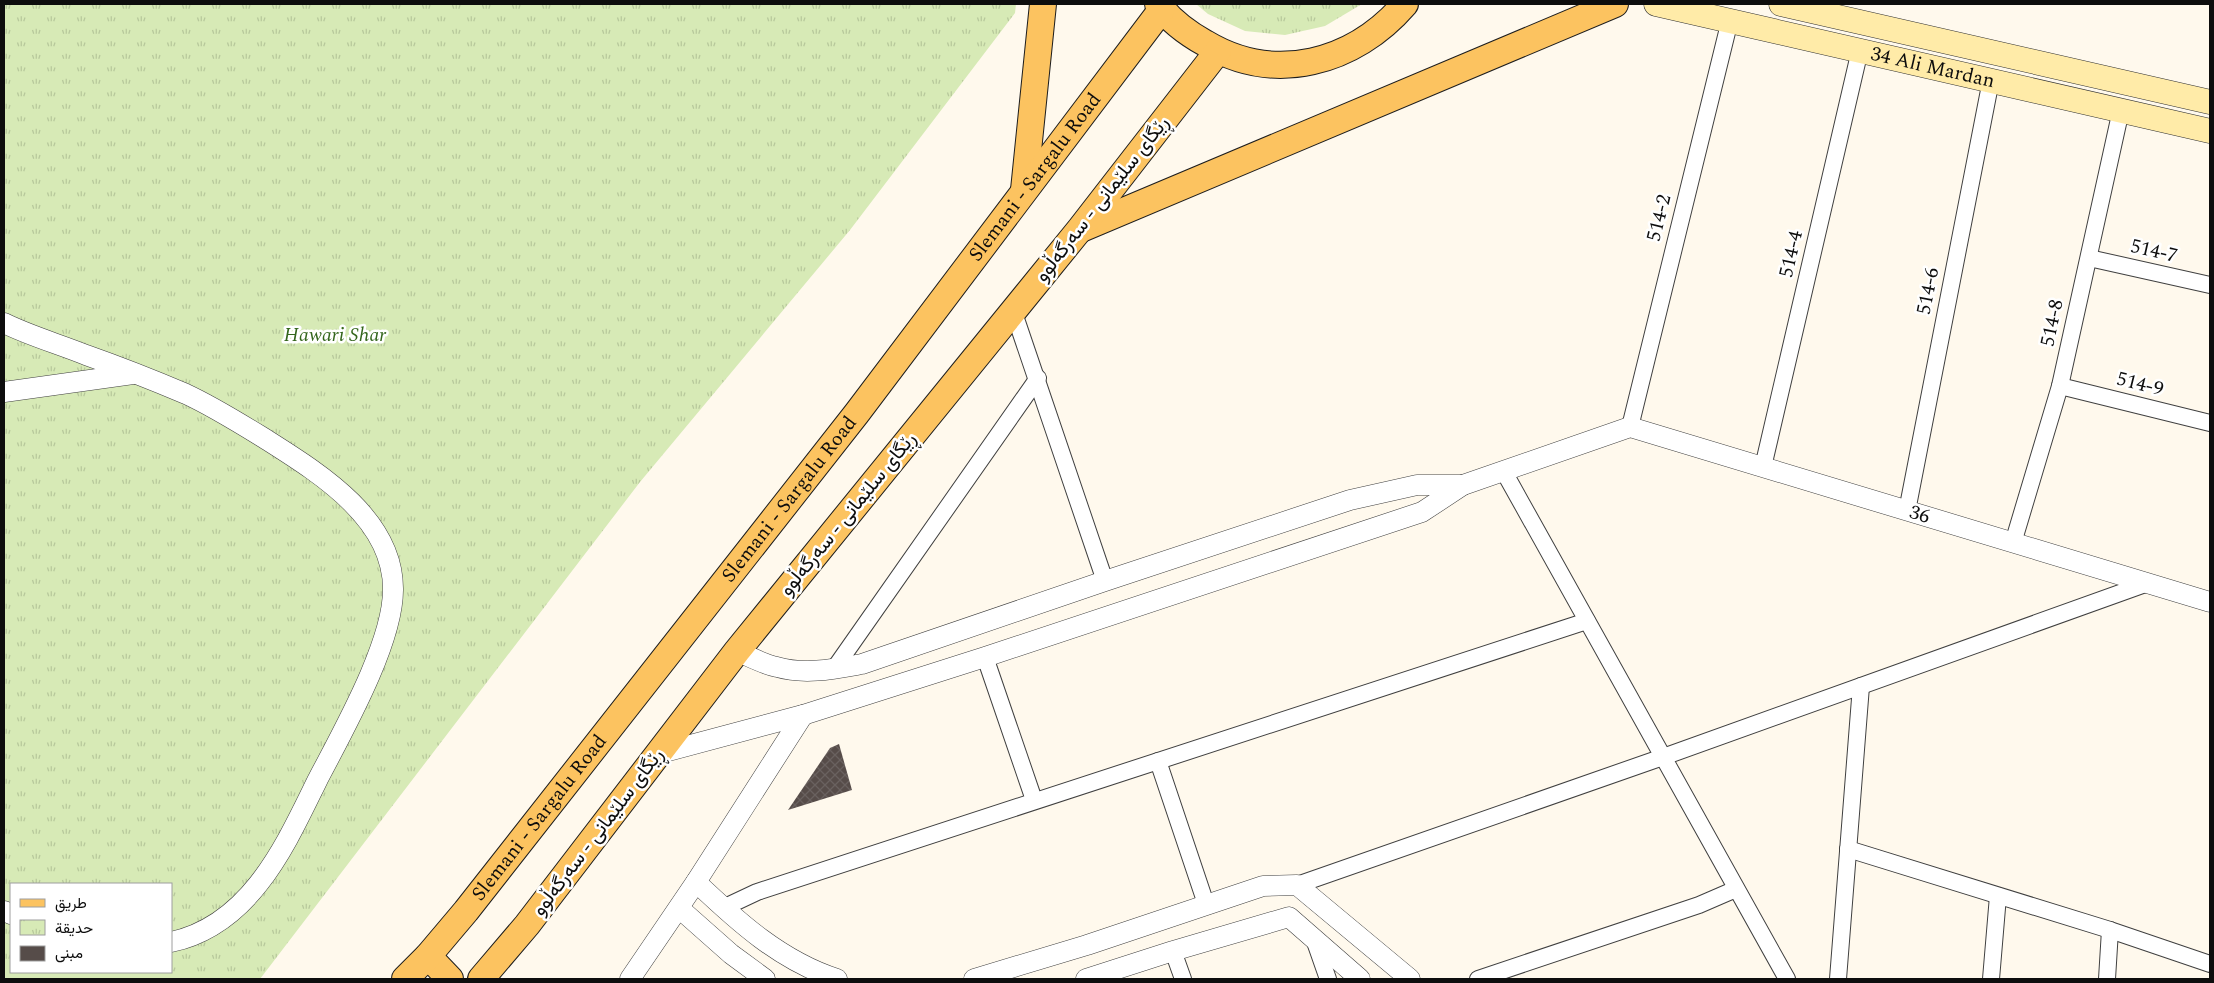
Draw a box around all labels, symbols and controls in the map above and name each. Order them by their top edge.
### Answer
street label: 34 Ali Mardan [1868,39,1998,96]
street label: Slemani - Sargalu Road [961,86,1109,268]
street label: ڕێگای سلێمانی - سەرگەڵوو [1027,109,1177,289]
street label: 514-2 [1639,191,1679,245]
street label: 514-4 [1771,227,1811,281]
street label: 514-7 [2127,231,2181,271]
street label: 514-6 [1909,265,1947,317]
street label: 514-8 [2032,297,2072,349]
park label: Hawari Shar [284,320,387,350]
street label: 514-9 [2113,364,2167,404]
street label: Slemani - Sargalu Road [714,409,864,589]
street label: ڕێگای سلێمانی - سەرگەڵوو [772,425,924,603]
street label: 36 [1906,497,1934,532]
street label: Slemani - Sargalu Road [464,728,614,908]
street label: ڕێگای سلێمانی - سەرگەڵوو [525,742,671,922]
legend [10,883,172,973]
text: طريق [55,892,87,915]
text: حديقة [55,917,93,940]
text: مبنى [55,942,83,965]

